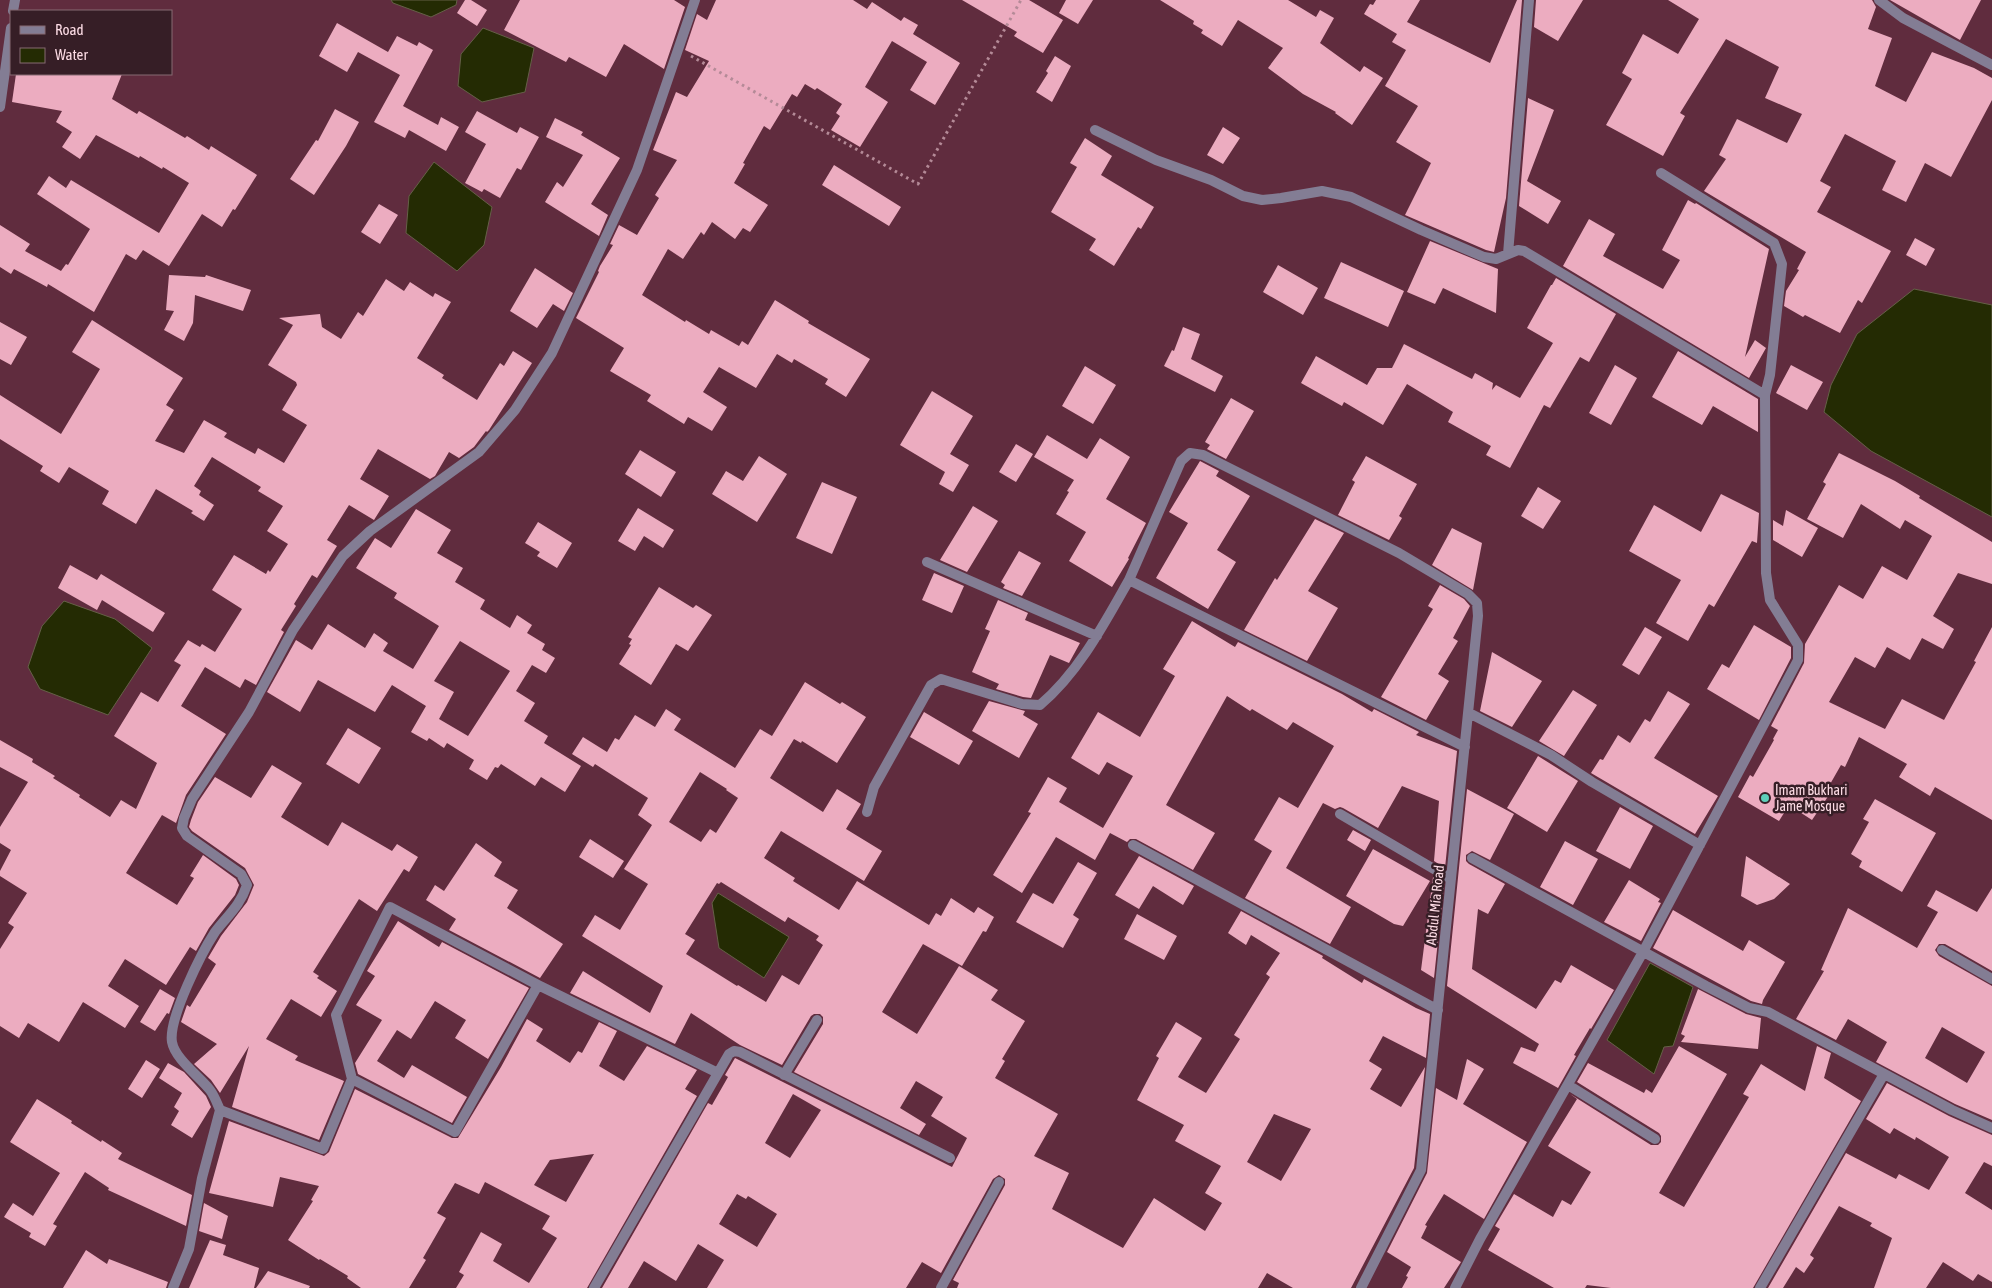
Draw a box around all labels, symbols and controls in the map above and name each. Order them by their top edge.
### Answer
legend [10,10,172,75]
text: Road [55,21,84,38]
text: Water [55,46,88,63]
place label: Imam Bukhari Jame Mosque [1775,782,1847,814]
marker: Imam Bukhari Jame Mosque [1759,792,1771,804]
street label: Abdul Mia Road [1423,864,1447,946]

